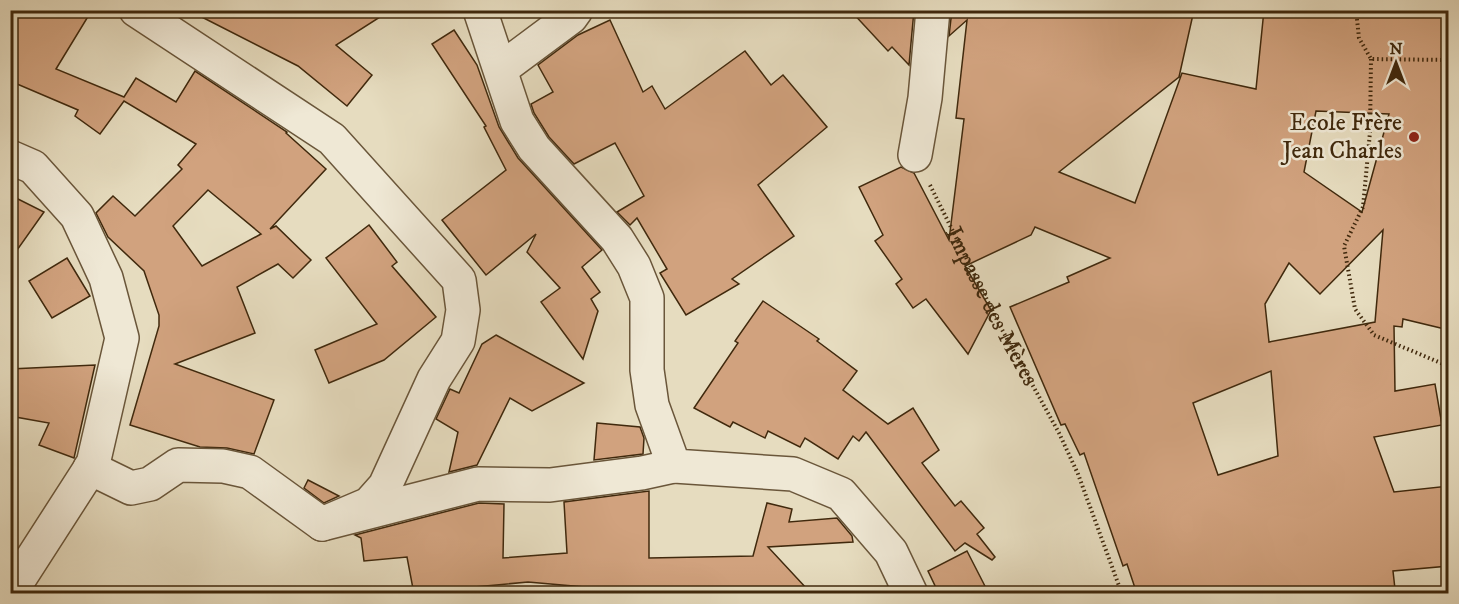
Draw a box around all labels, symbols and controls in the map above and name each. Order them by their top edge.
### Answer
north arrow [1366,33,1426,93]
text: N [1389,39,1403,59]
place label: Ecole Frère Jean Charles [1280,108,1402,166]
marker: Ecole Frère Jean Charles [1407,130,1421,144]
street label: Impasse des Mères [938,222,1045,391]

